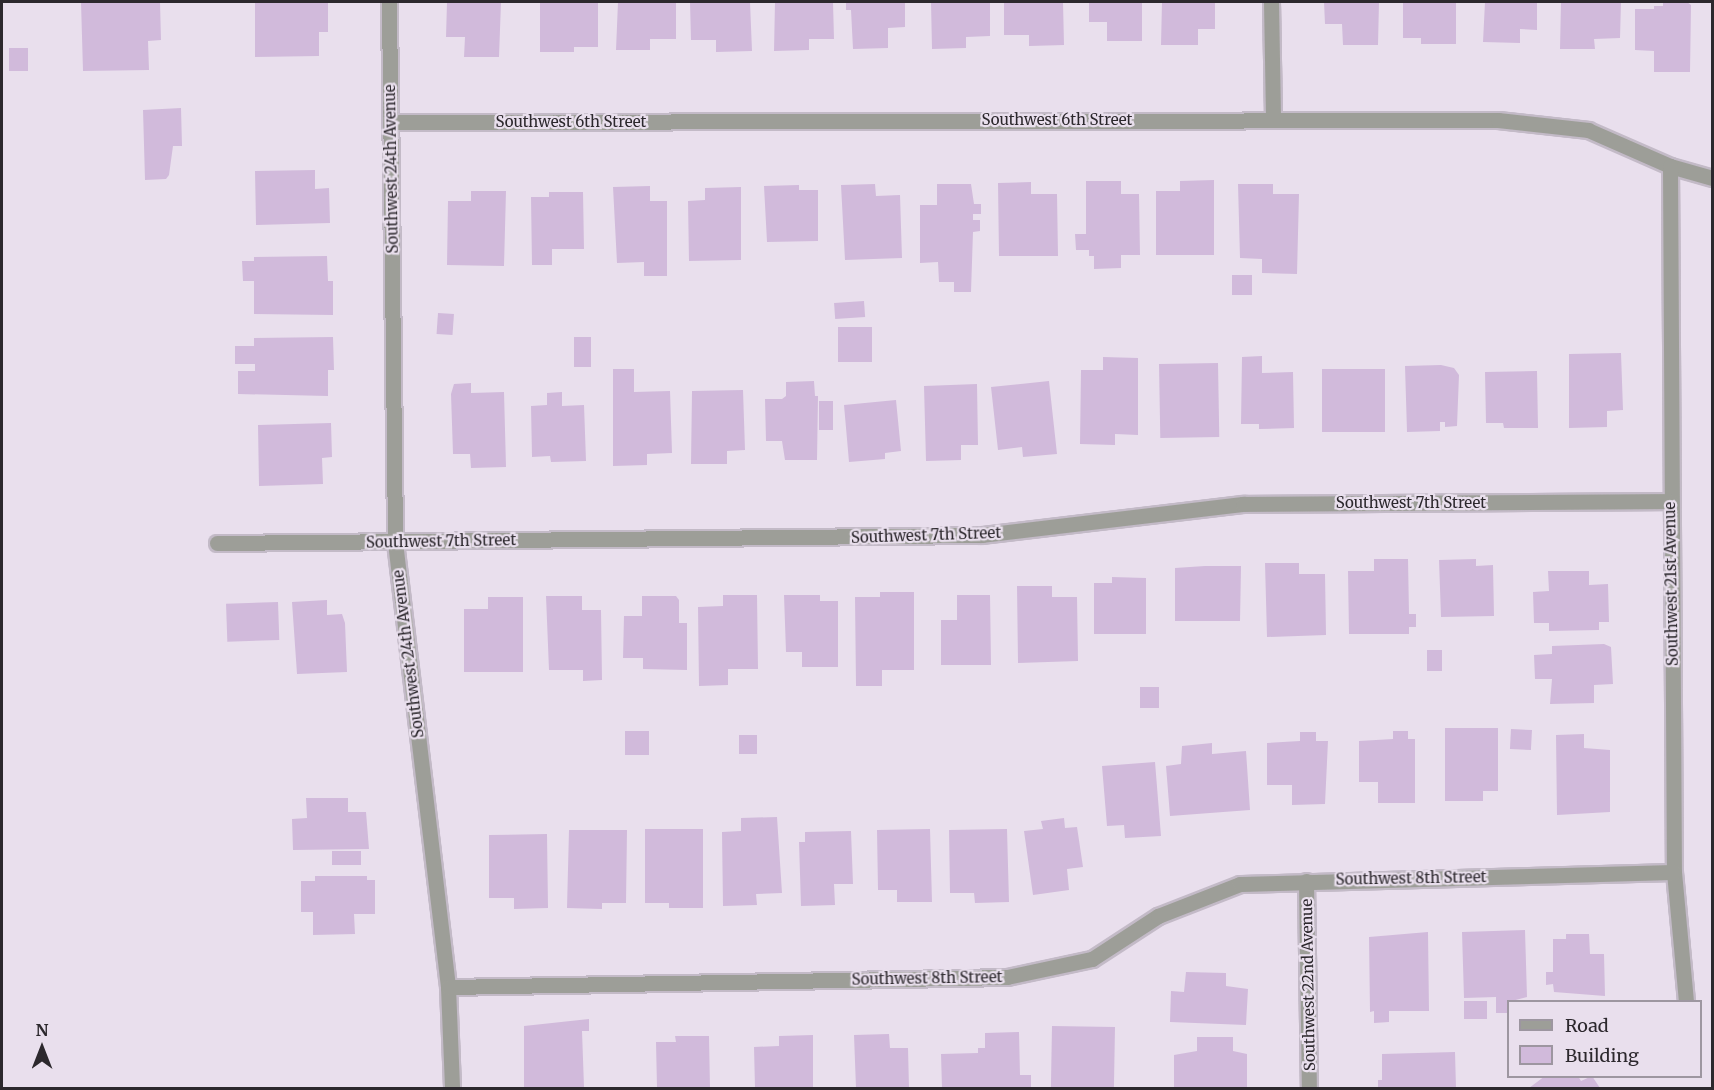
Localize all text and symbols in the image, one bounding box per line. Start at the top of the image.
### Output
street label: Southwest 24th Avenue [381,84,401,254]
street label: Southwest 6th Street [982,111,1132,129]
street label: Southwest 6th Street [496,113,646,131]
street label: Southwest 7th Street [1336,494,1486,512]
street label: Southwest 21st Avenue [1661,502,1681,666]
street label: Southwest 7th Street [851,523,1001,547]
street label: Southwest 7th Street [366,531,516,551]
street label: Southwest 24th Avenue [389,569,427,739]
street label: Southwest 8th Street [1335,868,1487,888]
street label: Southwest 22nd Avenue [1297,899,1319,1071]
street label: Southwest 8th Street [851,968,1003,988]
legend [1507,1000,1702,1078]
text: Road [1565,1014,1609,1037]
north arrow [12,1018,72,1078]
text: N [36,1020,48,1040]
text: Building [1565,1044,1639,1067]

